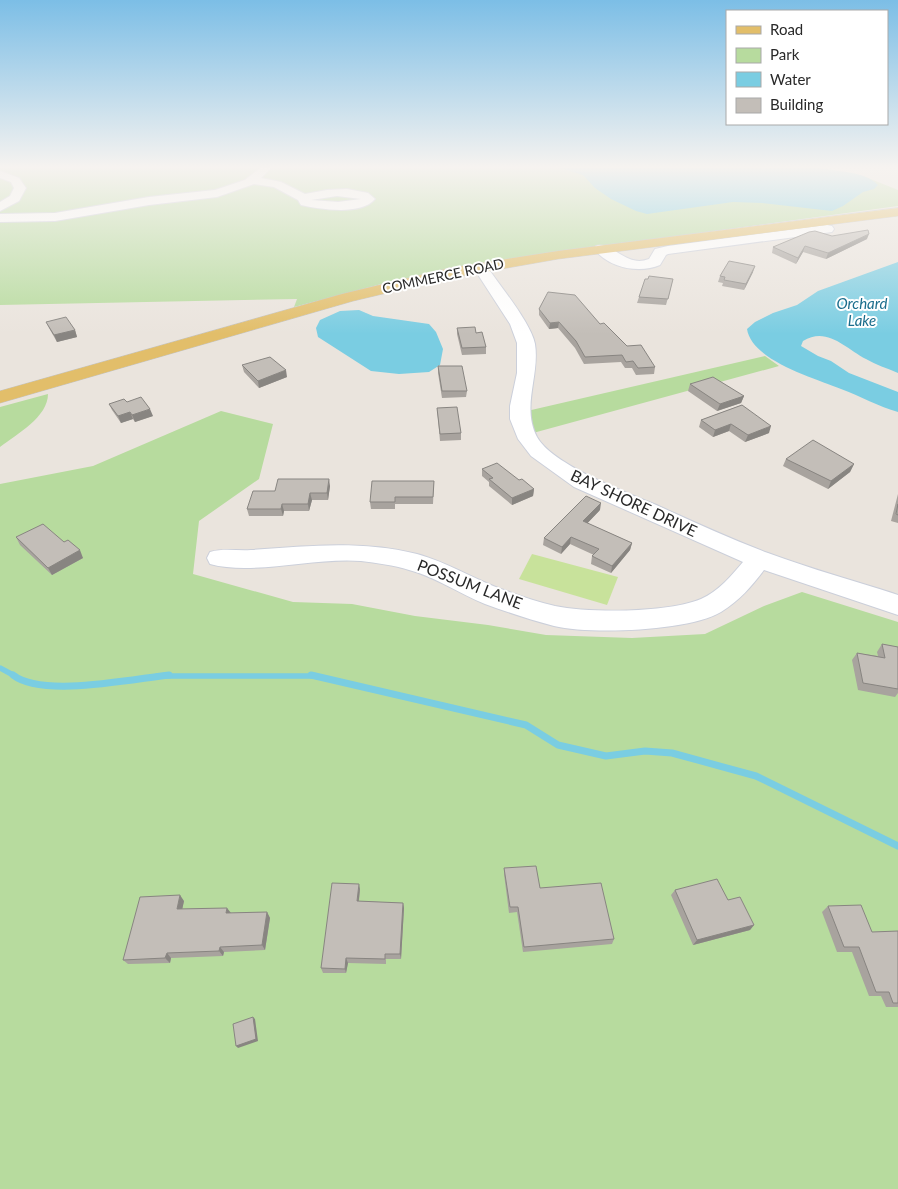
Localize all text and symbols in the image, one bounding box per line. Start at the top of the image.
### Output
legend [726,10,888,125]
text: Road [770,20,803,38]
text: Park [770,45,800,63]
text: Water [770,70,811,88]
text: Building [770,95,823,113]
street label: COMMERCE ROAD [381,254,505,297]
water label: Orchard Lake [836,294,888,329]
street label: BAY SHORE DRIVE [568,465,700,540]
street label: POSSUM LANE [415,555,525,612]

